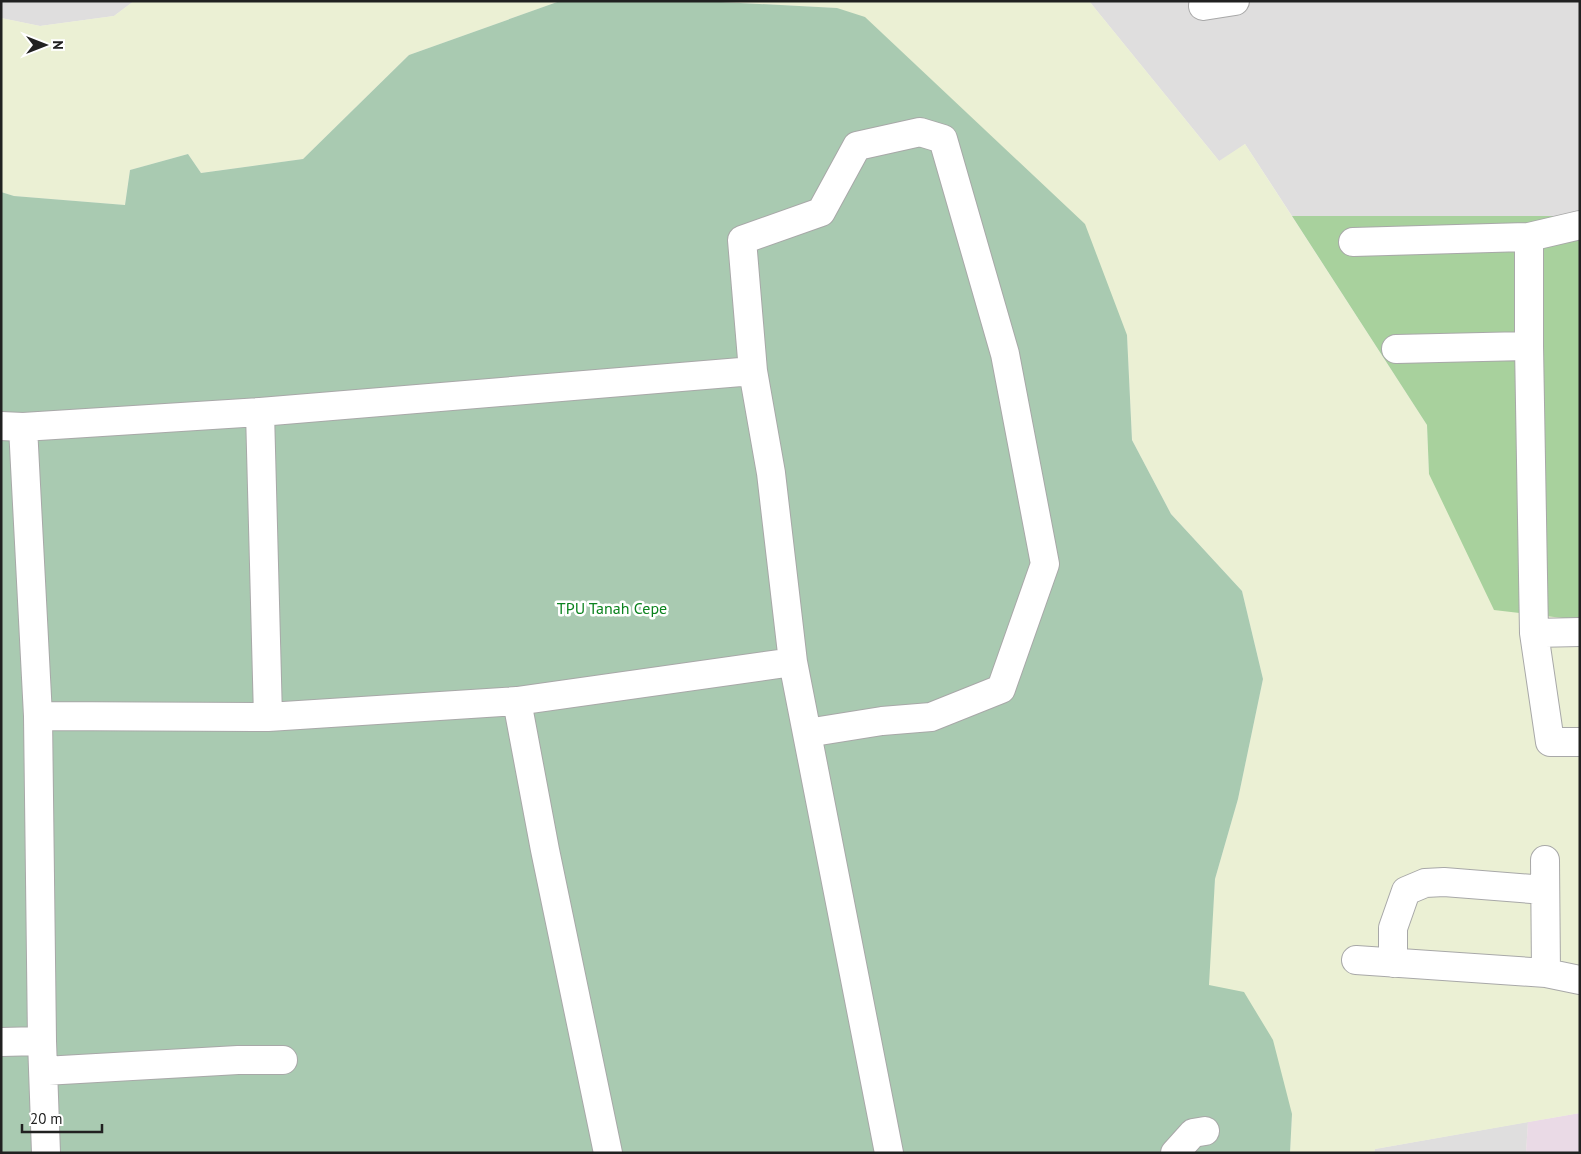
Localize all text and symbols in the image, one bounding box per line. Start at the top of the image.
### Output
north arrow [20,20,70,70]
text: N [49,40,67,50]
park label: TPU Tanah Cepe [557,598,667,618]
scale bar [22,1102,102,1134]
text: 20 m [30,1109,63,1128]

